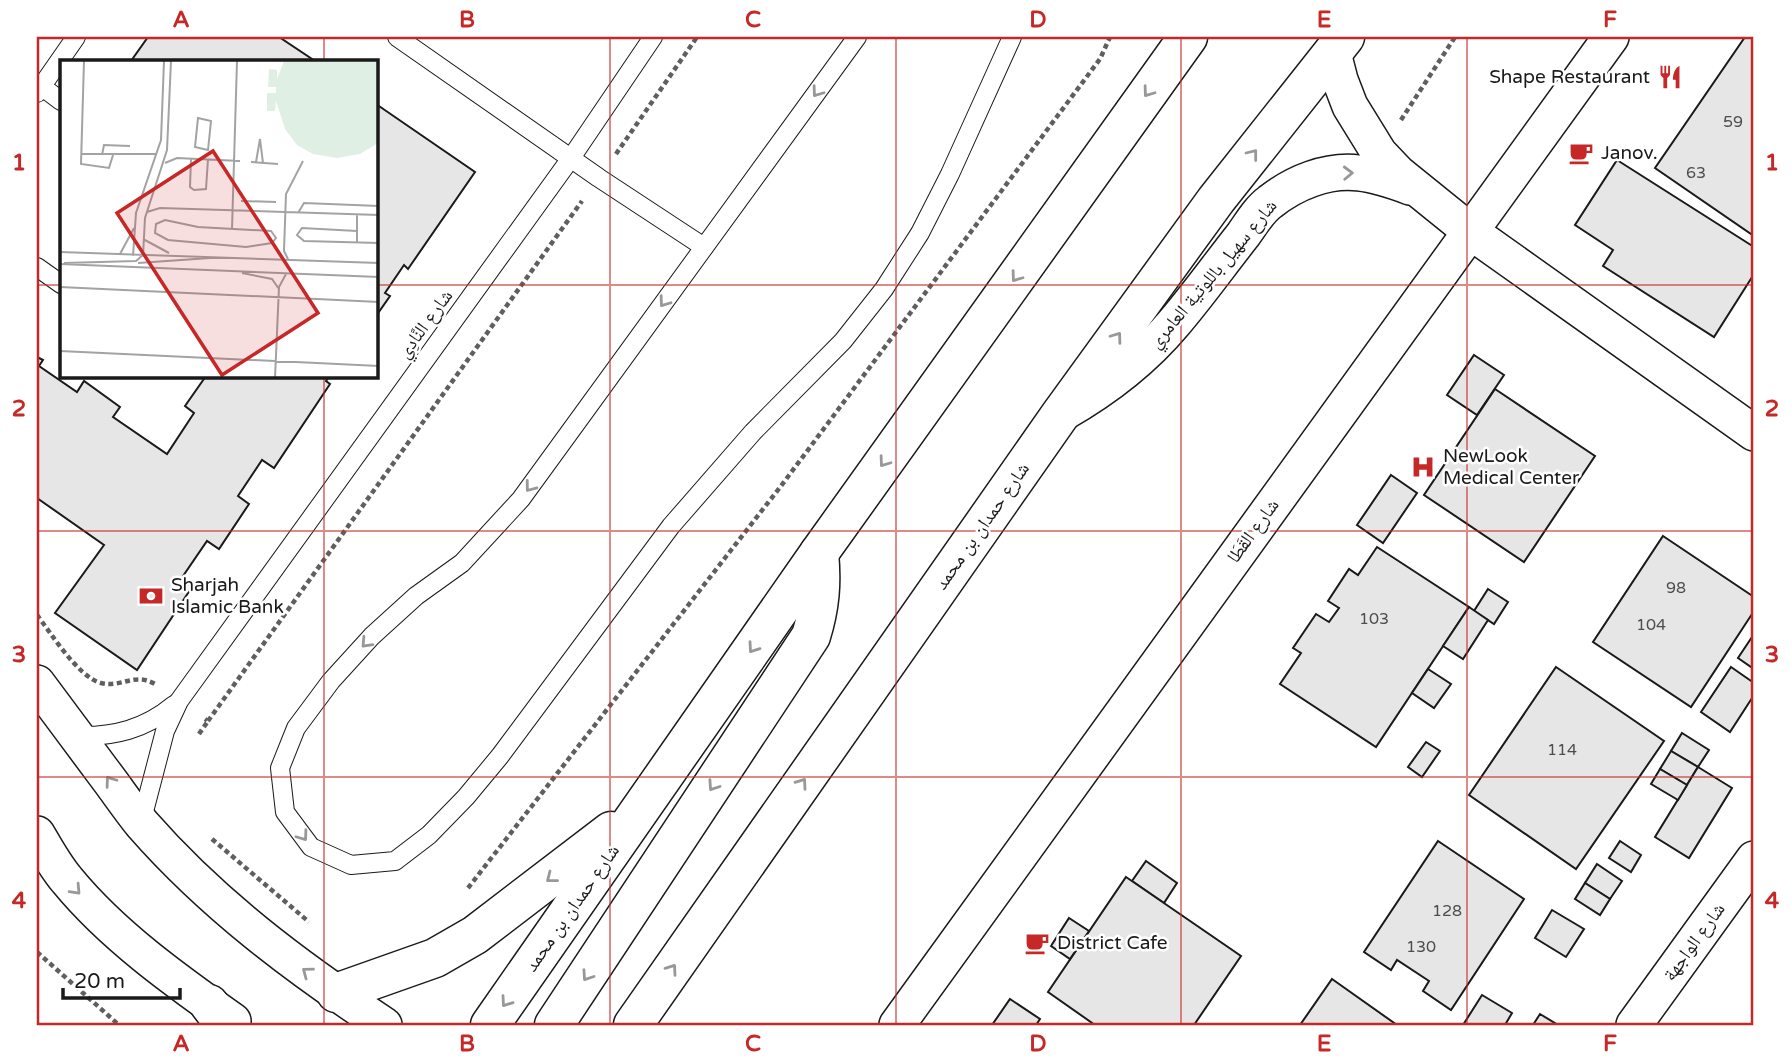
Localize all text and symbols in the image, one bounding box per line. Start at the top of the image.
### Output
text: A [172,6,190,34]
text: B [459,6,475,34]
text: C [745,6,761,34]
text: D [1029,6,1047,34]
text: E [1317,6,1331,34]
text: F [1603,6,1617,34]
inset map [60,60,378,378]
restaurant icon: Shape Restaurant [1656,63,1684,91]
place label: Shape Restaurant [1489,66,1650,88]
one-way arrow [812,84,825,97]
one-way arrow [1144,84,1156,97]
house number: 59 [1723,112,1743,132]
cafe icon: Janov. [1567,139,1595,167]
place label: Janov. [1601,142,1658,164]
text: 1 [12,149,26,177]
text: 1 [1765,149,1779,177]
one-way arrow [1245,150,1257,163]
house number: 63 [1686,163,1706,183]
one-way arrow [1342,166,1353,181]
street label: شارع سهيل باللوتية العامري [1144,195,1285,355]
one-way arrow [1012,269,1024,282]
street label: شارع النَّادِي [393,285,460,365]
one-way arrow [660,294,672,307]
one-way arrow [1109,332,1121,345]
text: 2 [12,395,26,423]
text: 2 [1765,395,1779,423]
place label: NewLook Medical Center [1443,445,1580,489]
hospital icon: NewLook Medical Center [1409,453,1437,481]
one-way arrow [880,455,892,467]
street label: شارع حمدان بن محمد [930,458,1034,594]
one-way arrow [526,479,539,491]
street label: شارع القَطَا [1222,495,1284,567]
place label: Sharjah Islamic Bank [171,574,284,618]
house number: 98 [1666,578,1686,598]
bank icon: Sharjah Islamic Bank [137,582,165,610]
house number: 103 [1359,609,1389,629]
house number: 104 [1636,615,1666,635]
one-way arrow [362,635,375,648]
text: 3 [12,641,26,669]
one-way arrow [748,641,761,654]
text: 3 [1765,641,1779,669]
house number: 114 [1547,740,1577,760]
one-way arrow [106,776,118,789]
one-way arrow [794,778,807,791]
one-way arrow [708,779,721,792]
one-way arrow [294,828,307,841]
street label: شارع حمدان بن محمد [520,840,624,976]
one-way arrow [546,870,559,882]
one-way arrow [68,882,80,895]
text: 4 [12,887,27,915]
text: 4 [1765,887,1780,915]
street label: شارع الواجهة [1658,899,1730,985]
house number: 128 [1432,901,1462,921]
cafe icon: District Cafe [1023,929,1051,957]
place label: District Cafe [1057,932,1168,954]
house number: 130 [1406,937,1436,957]
scale bar [63,957,180,1001]
one-way arrow [664,964,676,977]
one-way arrow [303,968,315,981]
one-way arrow [583,968,595,981]
text: 20 m [74,969,125,994]
one-way arrow [502,994,514,1007]
text: A [172,1030,190,1058]
text: B [459,1030,475,1058]
text: C [745,1030,761,1058]
text: D [1029,1030,1047,1058]
text: E [1317,1030,1331,1058]
text: F [1603,1030,1617,1058]

